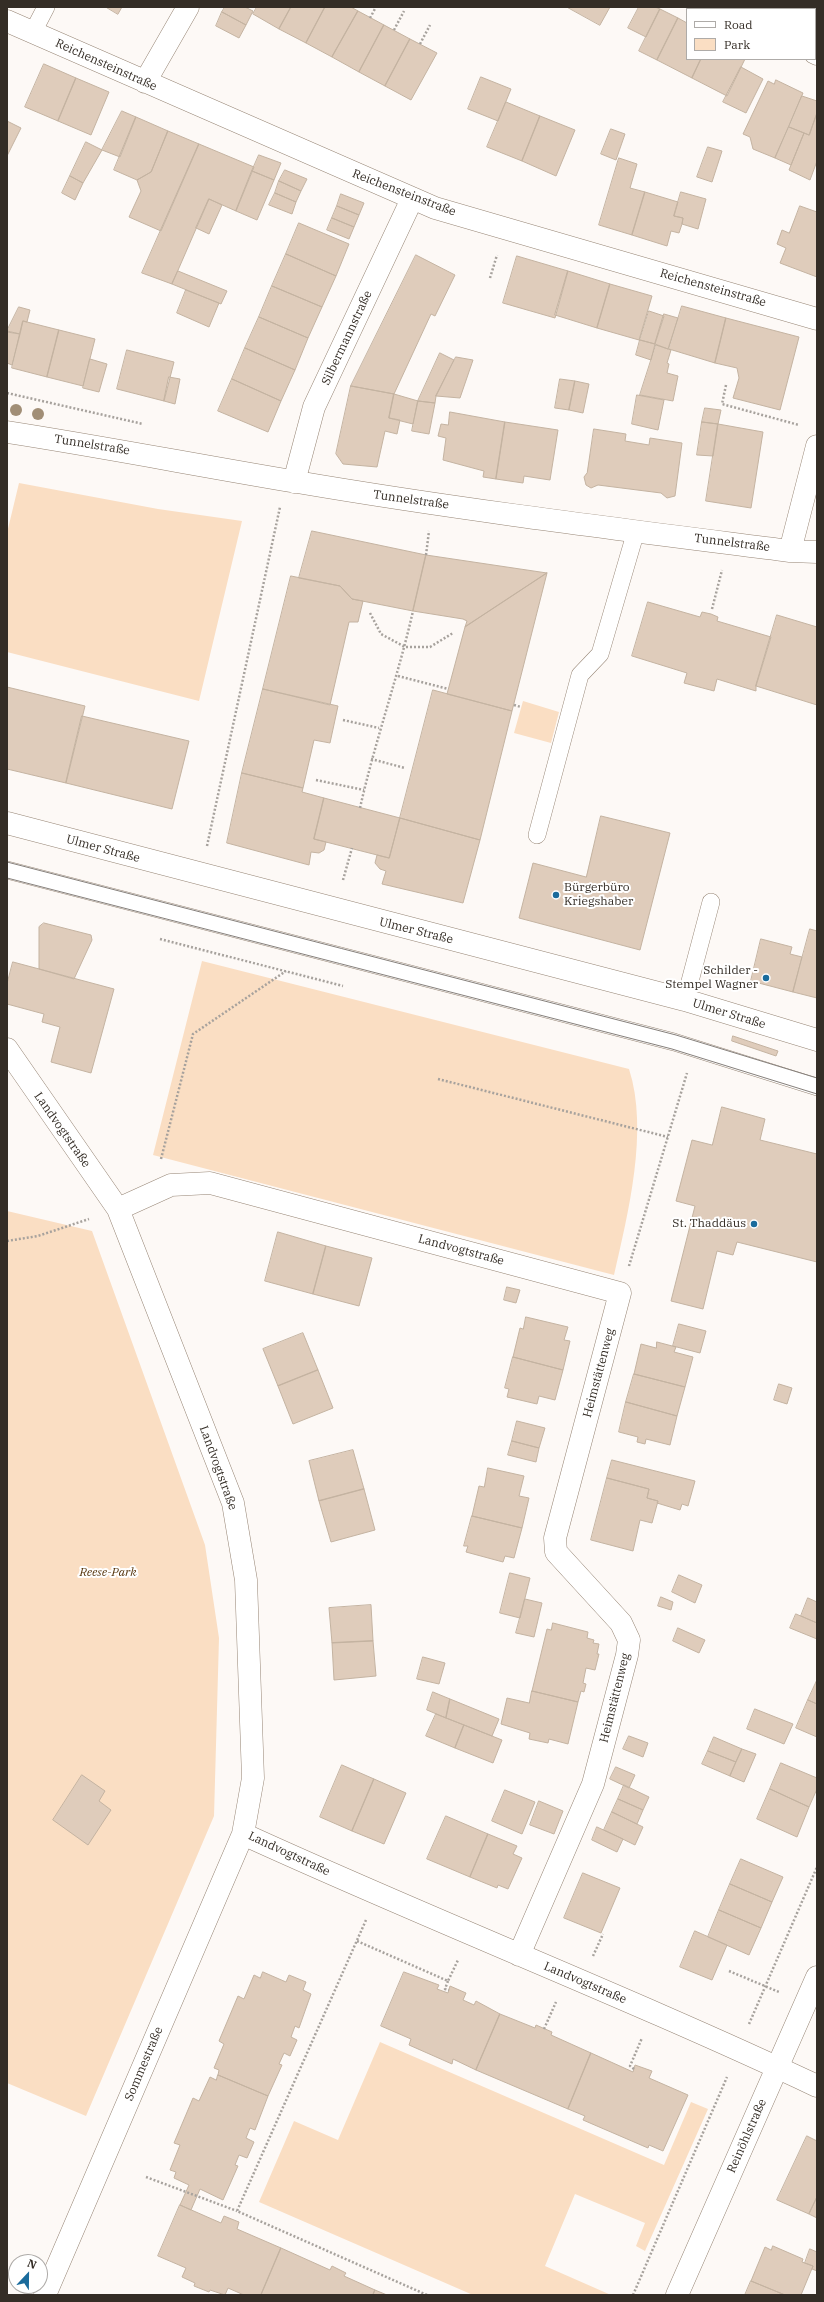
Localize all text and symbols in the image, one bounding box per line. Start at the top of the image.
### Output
legend [686,8,816,60]
text: Road [724,17,753,32]
street label: Reichensteinstraße [53,36,159,94]
text: Park [724,37,750,52]
street label: Reichensteinstraße [350,167,458,219]
street label: Reichensteinstraße [658,266,768,310]
street label: Silbermannstraße [319,288,375,388]
street label: Tunnelstraße [53,432,131,458]
street label: Tunnelstraße [372,488,450,512]
street label: Tunnelstraße [693,531,771,555]
street label: Ulmer Straße [65,832,141,866]
place label: Bürgerbüro Kriegshaber [564,881,633,909]
marker: Bürgerbüro Kriegshaber [551,890,561,900]
street label: Ulmer Straße [378,915,454,947]
place label: Schilder - Stempel Wagner [665,964,758,992]
marker: Schilder - Stempel Wagner [761,973,771,983]
street label: Ulmer Straße [691,996,767,1032]
street label: Landvogtstraße [31,1090,93,1170]
place label: St. Thaddäus [672,1217,746,1231]
marker: St. Thaddäus [749,1219,759,1229]
street label: Landvogtstraße [416,1232,506,1268]
street label: Heimstättenweg [580,1327,618,1419]
street label: Landvogtstraße [196,1424,240,1512]
park label: Reese-Park [79,1566,137,1580]
street label: Heimstättenweg [597,1652,633,1744]
street label: Landvogtstraße [246,1829,332,1879]
street label: Landvogtstraße [541,1959,629,2007]
street label: Sommestraße [122,2025,166,2103]
street label: Reinöhlstraße [724,2097,770,2175]
north arrow [8,2254,48,2294]
text: N [25,2256,39,2272]

